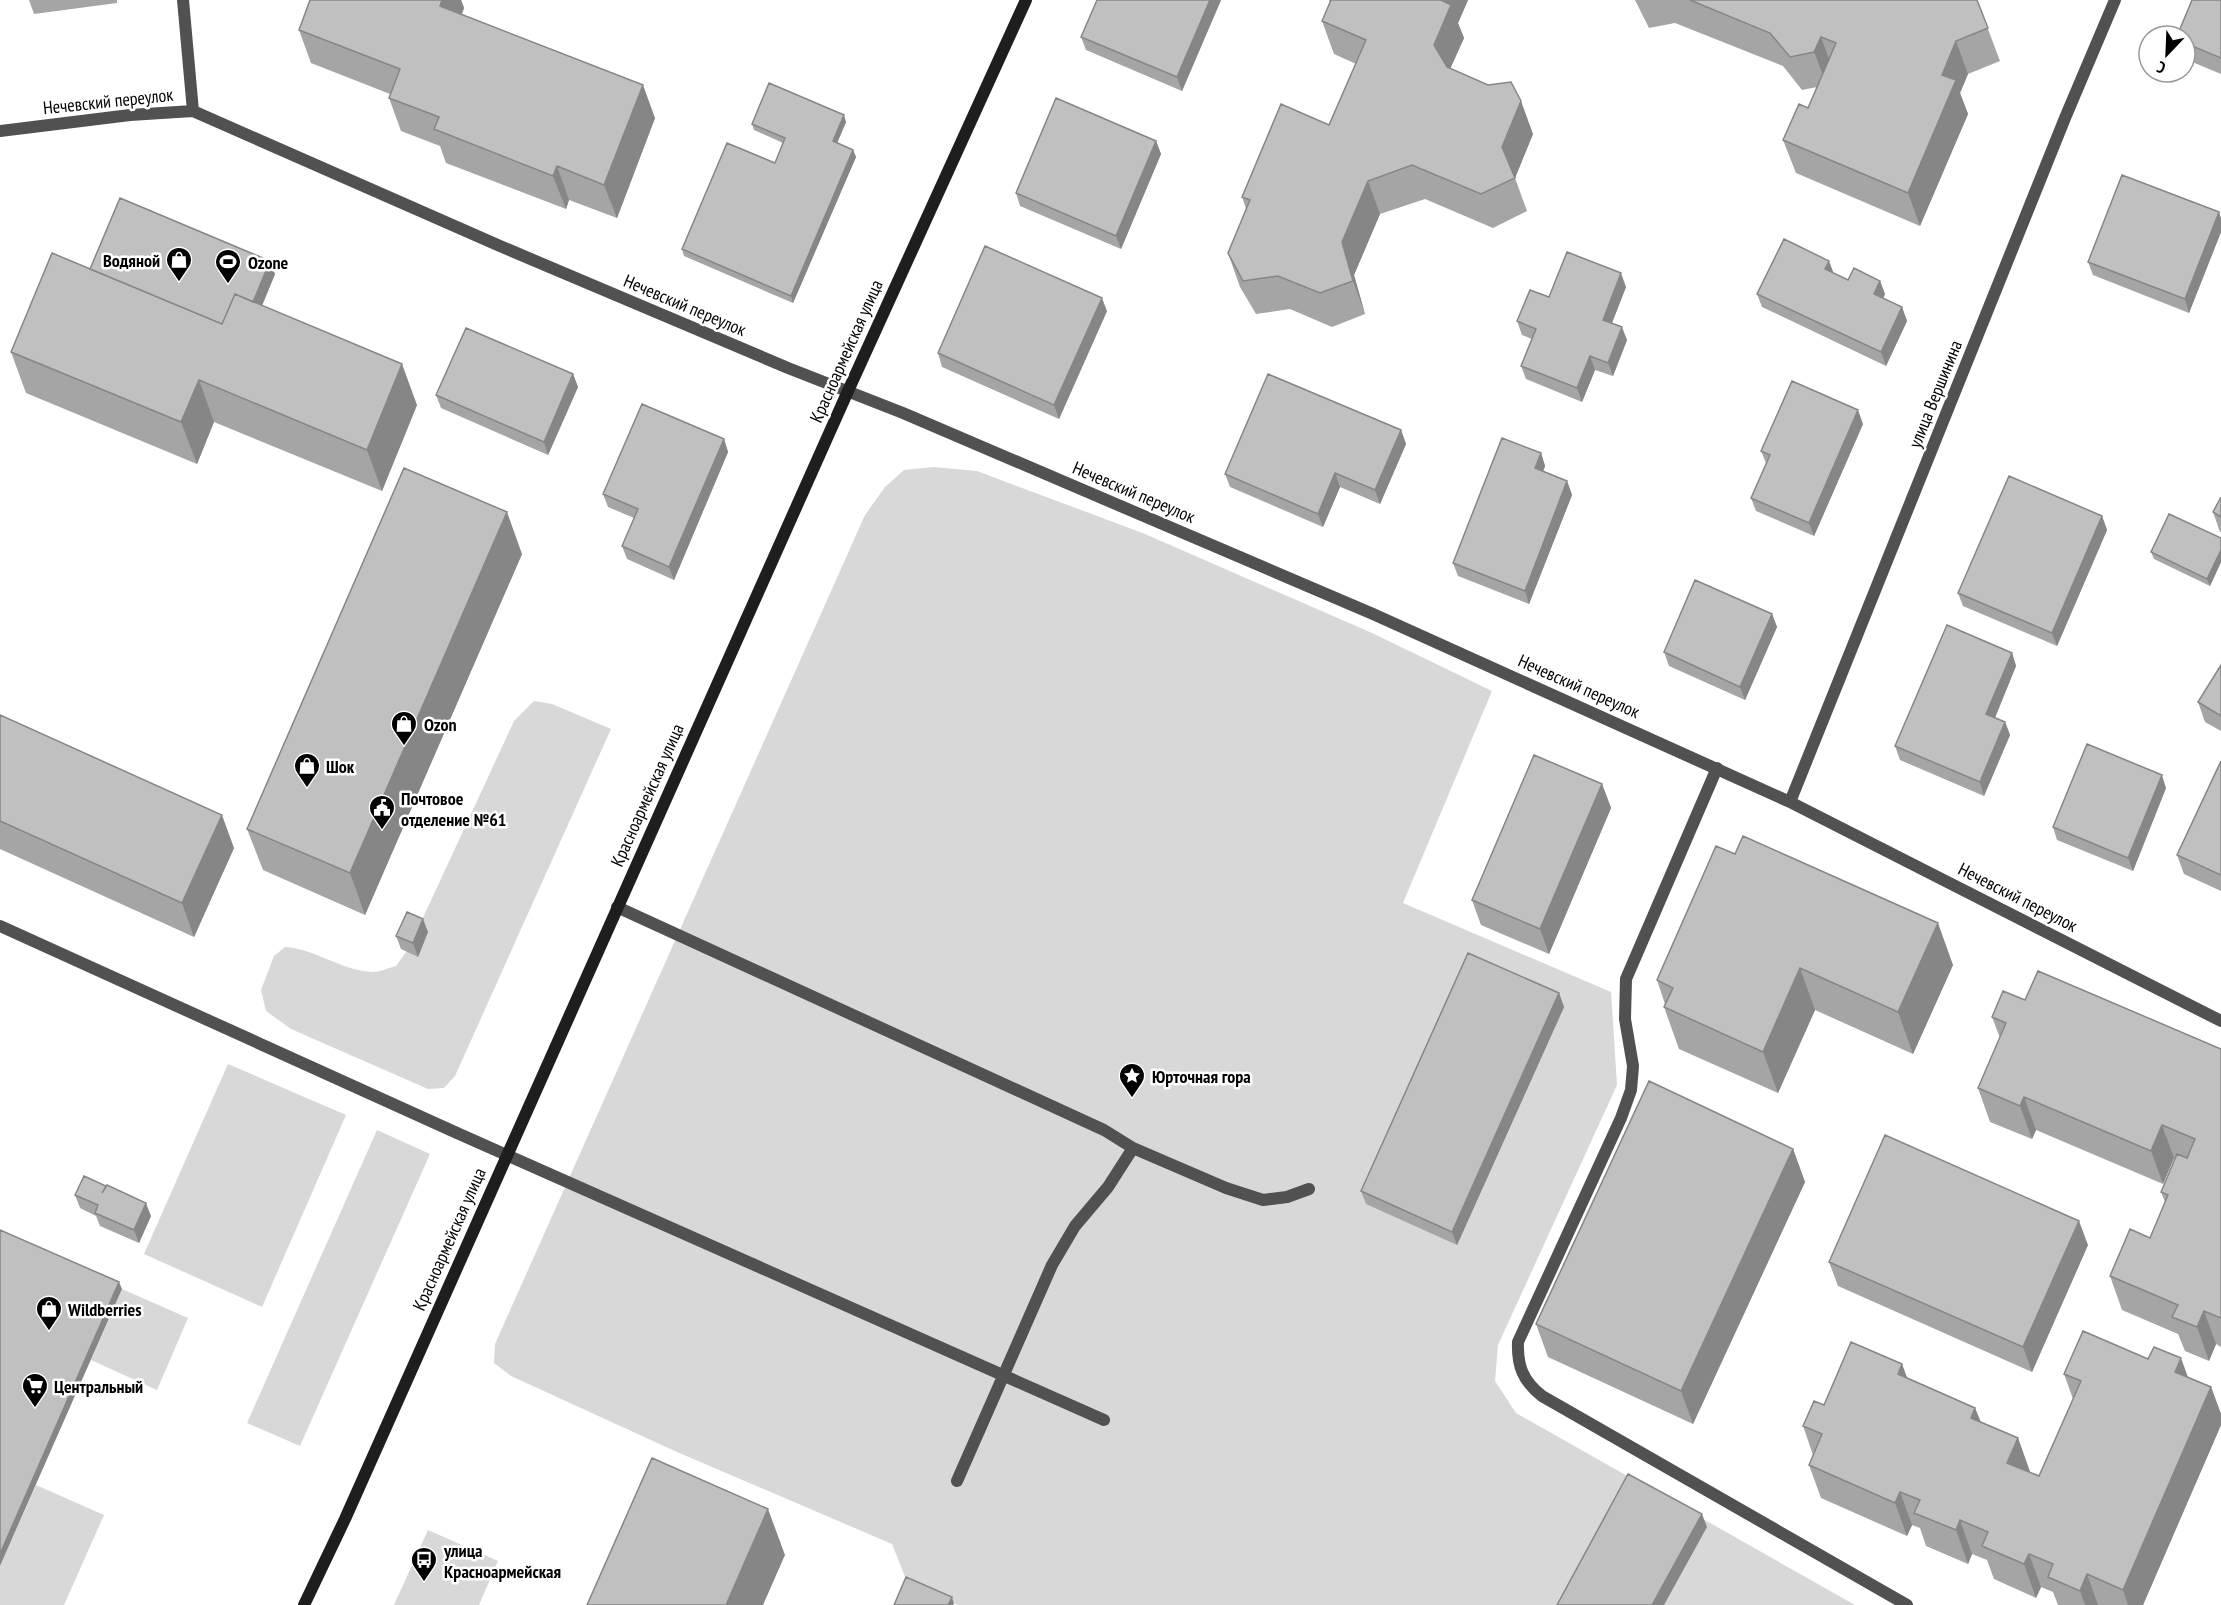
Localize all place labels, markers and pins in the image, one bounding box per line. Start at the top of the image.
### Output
shop icon: Водяной [164,245,194,283]
sports icon: Ozone [213,247,243,285]
place label: Водяной [103,249,160,272]
place label: Ozone [248,251,289,274]
shop icon: Ozon [389,709,419,747]
place label: Ozon [424,713,457,736]
shop icon: Шок [292,751,322,789]
place label: Шок [326,755,355,778]
place label: Почтовое отделение №61 [401,787,506,831]
public building icon: Почтовое отделение №61 [367,793,397,831]
place icon: Юрточная гора [1117,1061,1147,1099]
place label: Юрточная гора [1152,1065,1251,1088]
shop icon: Wildberries [34,1294,64,1332]
place label: Wildberries [67,1298,142,1321]
supermarket icon: Центральный [20,1371,50,1409]
place label: Центральный [54,1375,143,1398]
place label: улица Красноармейская [443,1539,561,1583]
bus stop icon: улица Красноармейская [409,1545,439,1583]

